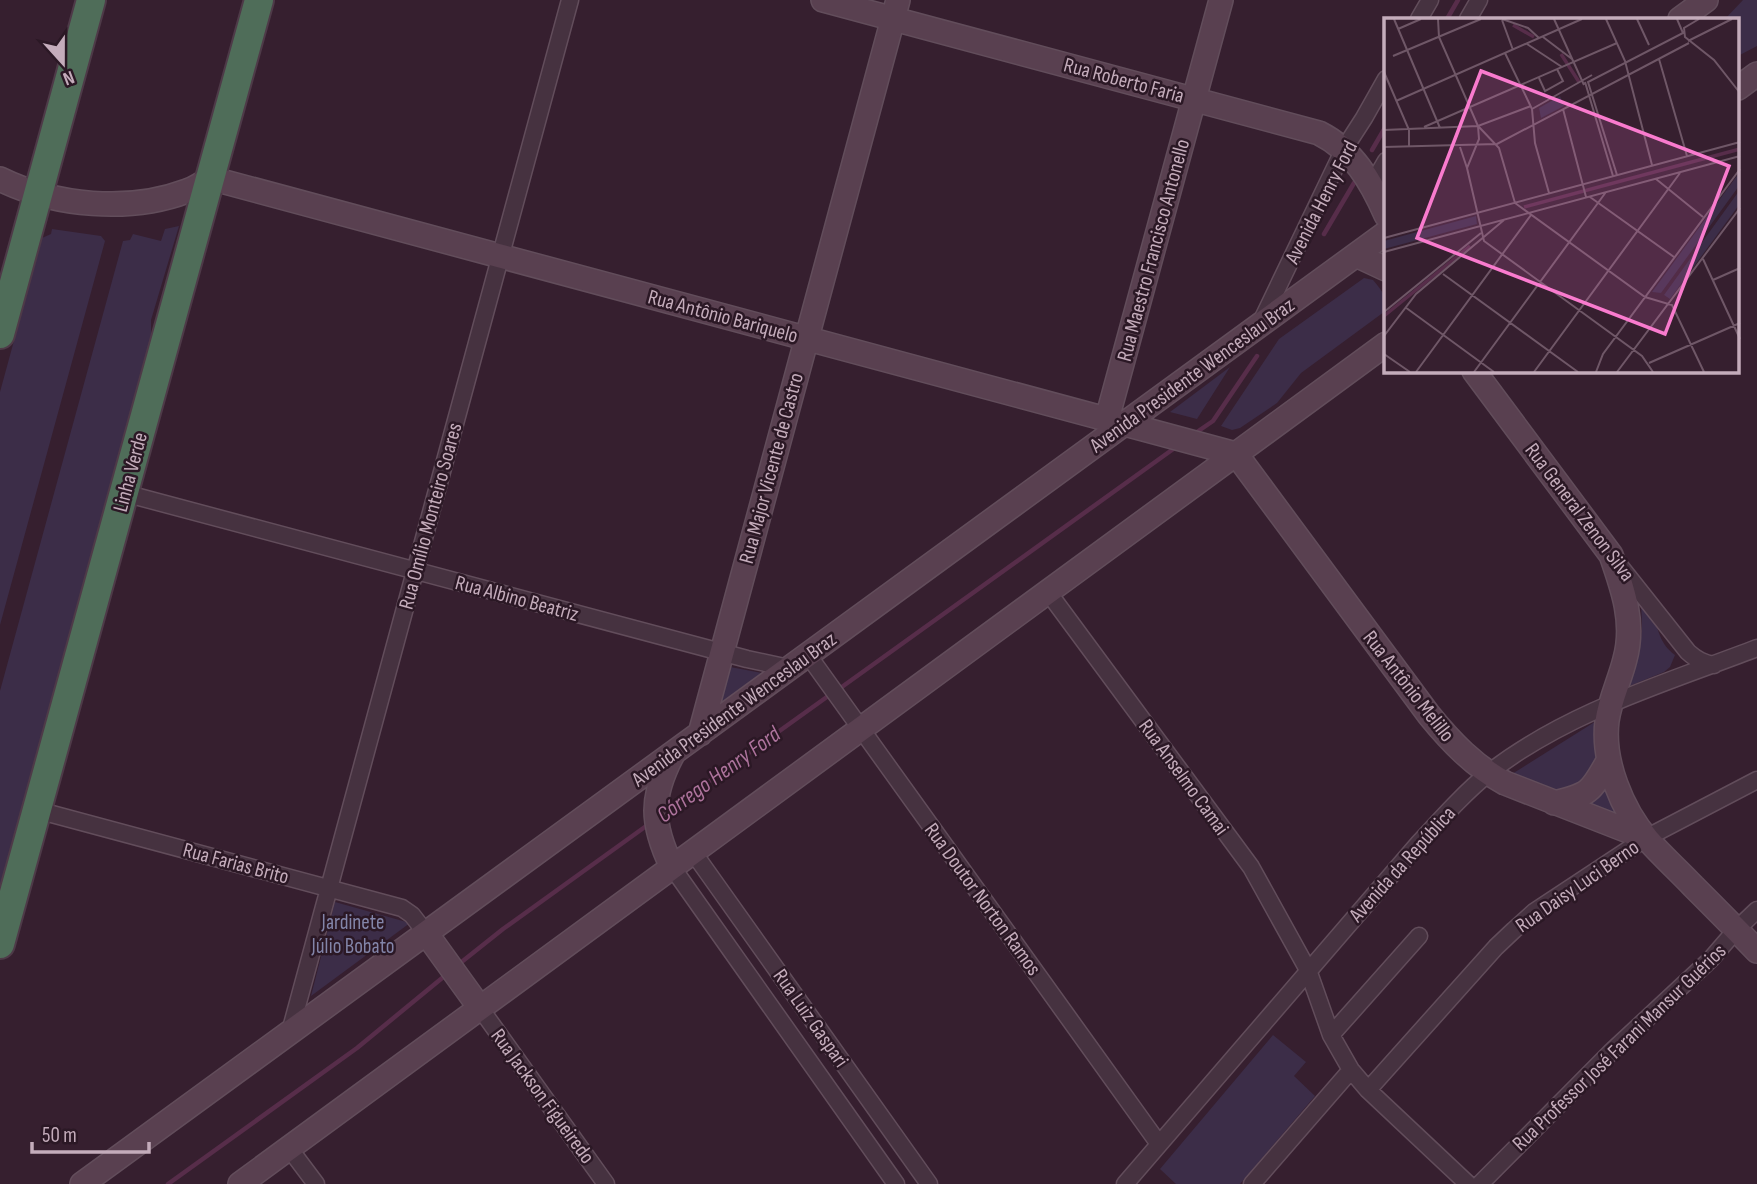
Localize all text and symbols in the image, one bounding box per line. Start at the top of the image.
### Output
inset map [1384,18,1740,373]
north arrow [28,28,98,98]
street label: Rua Roberto Faria [1061,52,1187,109]
text: N [60,65,77,90]
street label: Rua Maestro Francisco Antonello [1112,136,1195,364]
street label: Avenida Henry Ford [1279,137,1363,269]
street label: Rua Antônio Bariquelo [645,284,801,349]
street label: Avenida Presidente Wenceslau Braz [1084,292,1300,459]
street label: Rua Major Vicente de Castro [734,370,809,566]
street label: Rua Omílio Monteiro Soares [394,420,467,612]
street label: Linha Verde [108,430,153,515]
street label: Rua General Zenon Silva [1519,438,1640,586]
street label: Rua Albino Beatriz [453,570,582,627]
street label: Avenida Presidente Wenceslau Braz [626,626,842,793]
street label: Rua Antônio Melillo [1357,626,1460,747]
street label: Rua Anselmo Camai [1133,714,1234,840]
water label: Córrego Henry Ford [651,720,786,829]
street label: Avenida da República [1343,801,1461,928]
street label: Rua Doutor Norton Ramos [919,818,1046,980]
street label: Rua Daisy Luci Berno [1511,835,1644,938]
street label: Rua Farias Brito [180,837,292,890]
park label: Jardinete Júlio Bobato [310,910,395,959]
street label: Rua Professor José Farani Mansur Guérios [1507,939,1731,1156]
street label: Rua Luiz Gaspari [768,964,854,1072]
street label: Rua Jackson Figueiredo [485,1024,600,1168]
scale bar [32,1110,149,1154]
text: 50 m [42,1123,77,1148]

